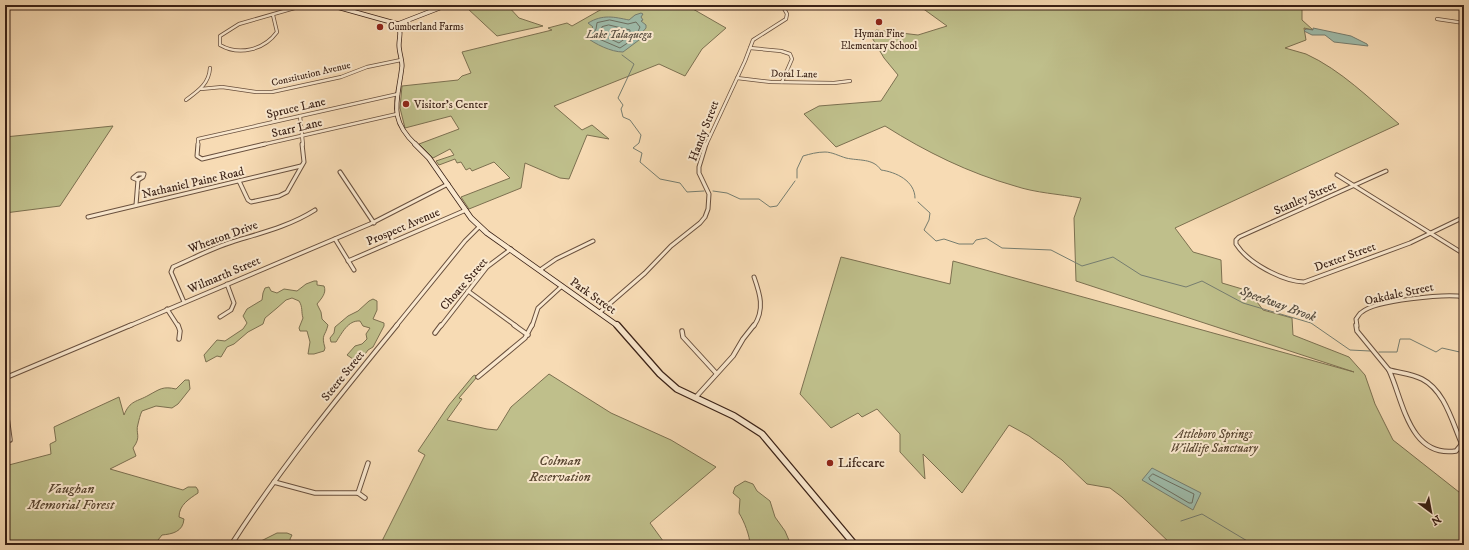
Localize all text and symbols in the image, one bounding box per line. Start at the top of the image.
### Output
marker: Hyman Fine Elementary School [874,17,884,27]
place label: Cumberland Farms [388,21,464,33]
marker: Cumberland Farms [375,22,385,32]
water label: Lake Talaquega [585,28,652,42]
place label: Hyman Fine Elementary School [841,28,917,52]
street label: Constitution Avenue [270,59,352,89]
street label: Doral Lane [771,68,817,80]
street label: Spruce Lane [265,94,327,122]
place label: Visitor's Center [413,97,488,112]
street label: Handy Street [686,98,723,164]
marker: Visitor's Center [401,99,411,109]
street label: Starr Lane [270,115,324,141]
street label: Nathaniel Paine Road [141,164,245,202]
street label: Stanley Street [1271,178,1339,218]
street label: Prospect Avenue [364,205,442,249]
street label: Wheaton Drive [185,217,260,257]
street label: Dexter Street [1312,239,1378,275]
street label: Wilmarth Street [185,253,263,297]
street label: Choate Street [437,254,491,313]
street label: Park Street [567,275,619,318]
street label: Oakdale Street [1363,279,1435,309]
water label: Speedway Brook [1237,282,1319,325]
street label: Steere Street [318,348,368,404]
park label: Attleboro Springs Wildlife Sanctuary [1170,427,1259,456]
park label: Colman Reservation [528,452,591,486]
place label: Lifecare [838,454,885,472]
marker: Lifecare [825,458,835,468]
park label: Vaughan Memorial Forest [27,480,116,514]
north arrow [1411,492,1451,532]
text: N [1428,511,1443,528]

